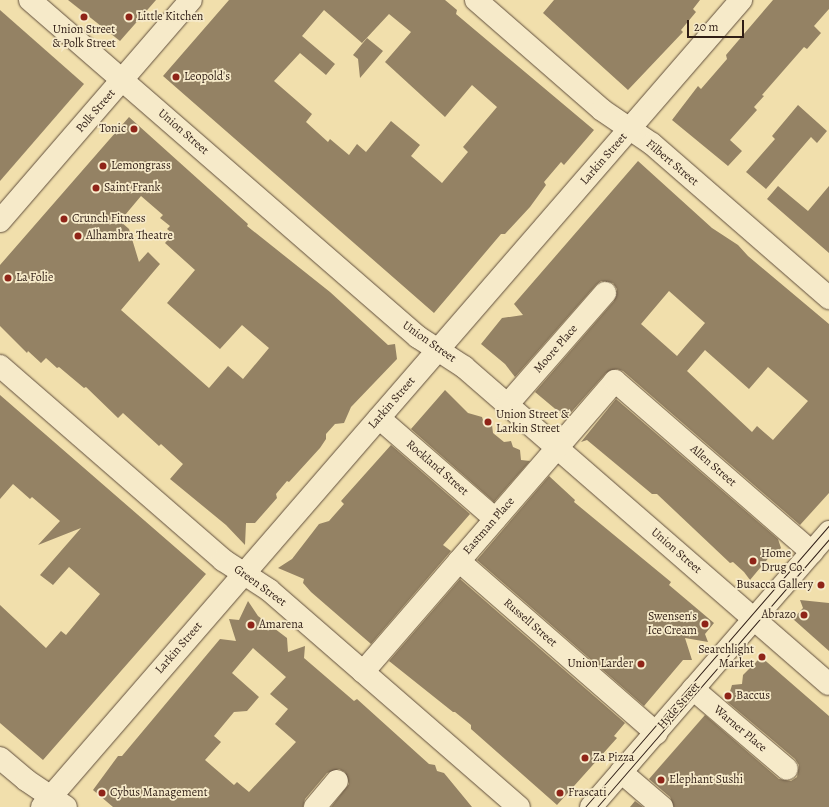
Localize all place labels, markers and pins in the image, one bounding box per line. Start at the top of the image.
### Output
place label: Little Kitchen [137,10,203,24]
marker: Union Street & Polk Street [79,12,89,22]
marker: Little Kitchen [124,12,134,22]
place label: Union Street & Polk Street [52,23,116,51]
place label: Leopold's [184,70,230,84]
marker: Leopold's [171,72,181,82]
place label: Tonic [99,122,126,136]
marker: Tonic [129,124,139,134]
place label: Lemongrass [111,159,171,173]
marker: Lemongrass [98,161,108,171]
place label: Saint Frank [104,181,161,195]
marker: Saint Frank [91,183,101,193]
place label: Crunch Fitness [72,212,146,226]
marker: Crunch Fitness [59,214,69,224]
place label: Alhambra Theatre [86,229,173,243]
marker: Alhambra Theatre [73,231,83,241]
place label: La Folie [16,271,53,285]
marker: La Folie [3,273,13,283]
place label: Union Street & Larkin Street [496,408,569,436]
marker: Union Street & Larkin Street [483,417,493,427]
place label: Home Drug Co. [761,547,805,575]
marker: Home Drug Co. [748,556,758,566]
place label: Busacca Gallery [736,578,813,592]
marker: Busacca Gallery [816,580,826,590]
place label: Abrazo [762,608,796,622]
place label: Swensen's Ice Cream [648,610,697,638]
marker: Abrazo [799,610,809,620]
place label: Amarena [259,618,303,632]
marker: Swensen's Ice Cream [700,619,710,629]
marker: Amarena [246,620,256,630]
place label: Searchlight Market [698,643,754,671]
marker: Searchlight Market [757,652,767,662]
place label: Union Larder [568,657,633,671]
marker: Union Larder [636,659,646,669]
place label: Baccus [736,689,770,703]
marker: Baccus [723,691,733,701]
place label: Za Pizza [593,751,634,765]
marker: Za Pizza [580,753,590,763]
place label: Elephant Sushi [669,773,743,787]
marker: Elephant Sushi [656,775,666,785]
place label: Cybus Management [110,786,208,800]
place label: Frascati [568,786,607,800]
marker: Cybus Management [97,788,107,798]
marker: Frascati [555,788,565,798]

